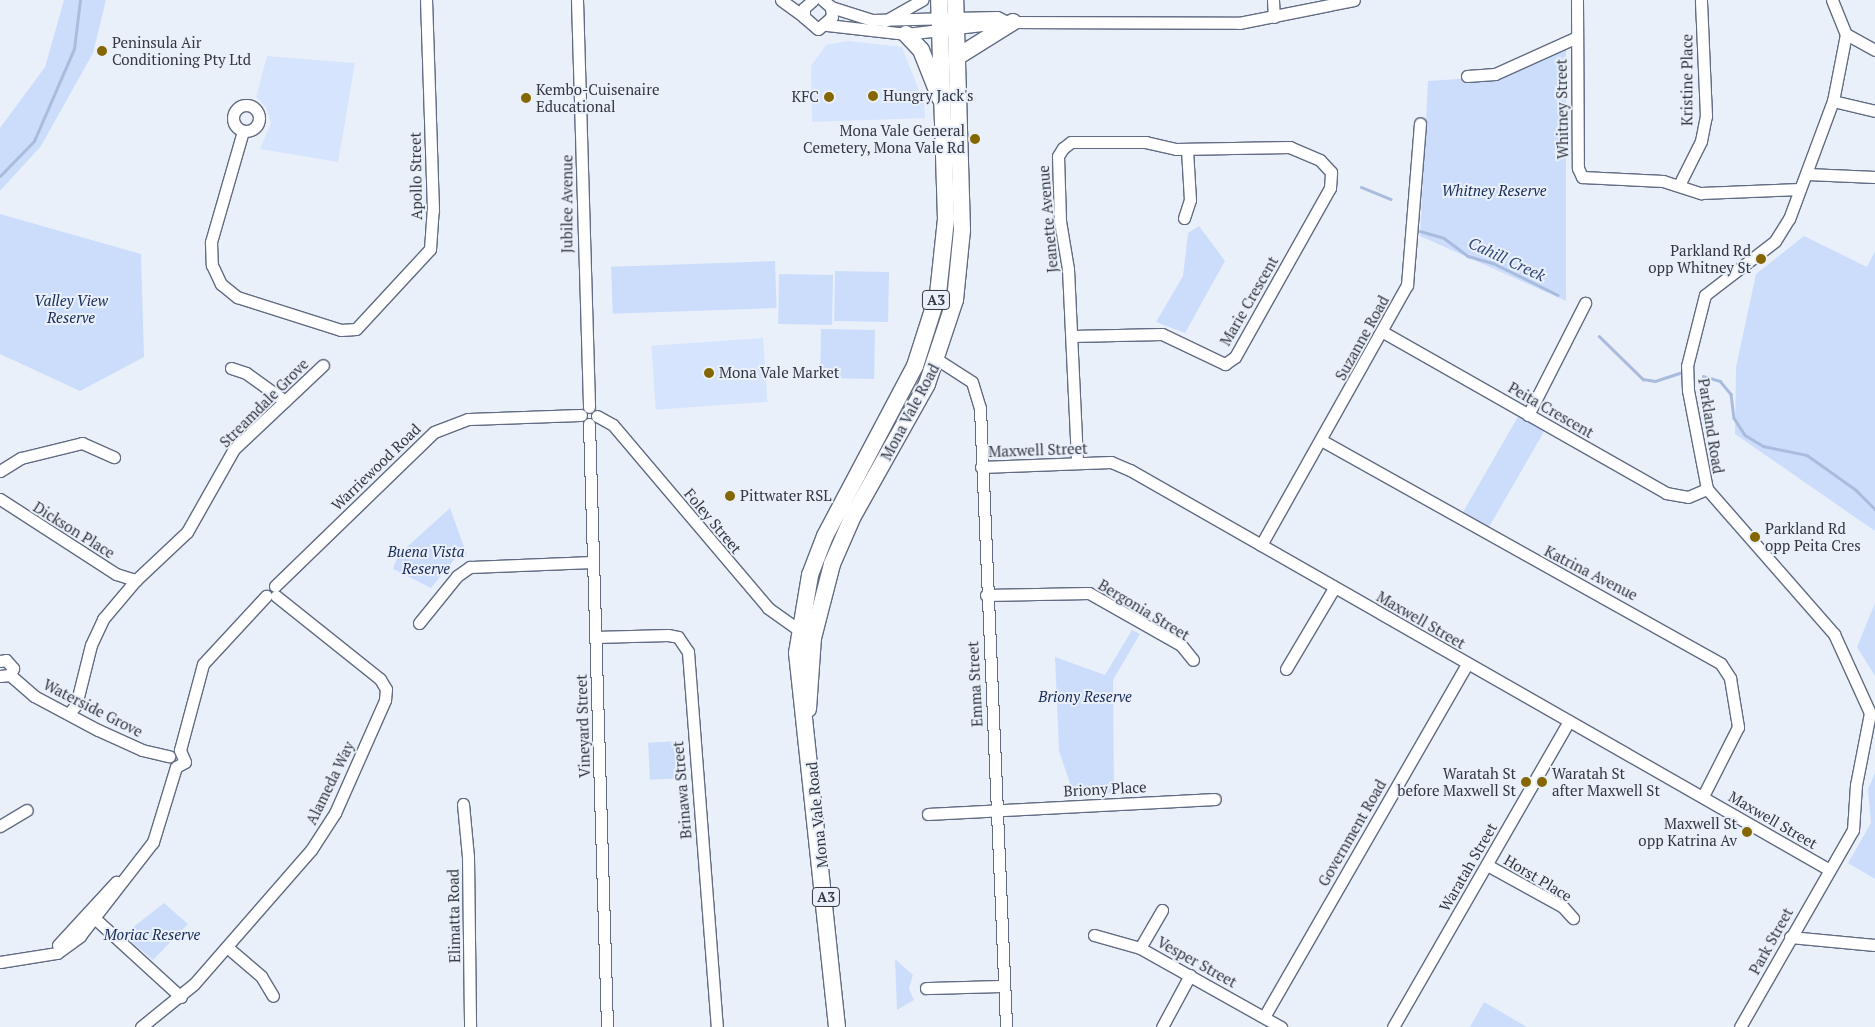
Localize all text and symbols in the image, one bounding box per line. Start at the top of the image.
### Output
place label: Peninsula Air Conditioning Pty Ltd [112,33,251,68]
street label: Kristine Place [1678,34,1696,126]
marker: Peninsula Air Conditioning Pty Ltd [96,45,108,57]
street label: Whitney Street [1552,59,1572,159]
place label: Kembo-Cuisenaire Educational [536,80,659,115]
place label: Hungry Jack's [883,87,973,105]
place label: KFC [791,88,819,106]
marker: Hungry Jack's [867,90,879,102]
marker: KFC [823,91,835,103]
marker: Kembo-Cuisenaire Educational [520,92,532,104]
place label: Mona Vale General Cemetery, Mona Vale Rd [802,121,965,156]
street label: Apollo Street [406,132,426,220]
marker: Mona Vale General Cemetery, Mona Vale Rd [969,133,981,145]
street label: Jubilee Avenue [558,155,576,253]
street label: Jeanette Avenue [1034,164,1062,274]
park label: Whitney Reserve [1441,182,1547,200]
water label: Cahill Creek [1465,233,1549,285]
place label: Parkland Rd opp Whitney St [1648,241,1751,276]
street label: Marie Crescent [1216,253,1282,349]
marker: Parkland Rd opp Whitney St [1755,253,1767,265]
road number: A3 [921,288,951,312]
park label: Valley View Reserve [34,291,108,326]
street label: Suzanne Road [1331,293,1393,383]
street label: Streamdale Grove [216,355,312,451]
street label: Mona Vale Road [877,360,943,464]
place label: Mona Vale Market [719,364,840,382]
marker: Mona Vale Market [703,367,715,379]
street label: Parkland Road [1695,377,1727,475]
street label: Peita Crescent [1505,378,1597,442]
street label: Warriewood Road [328,420,424,514]
street label: Maxwell Street [988,439,1088,461]
street label: Foley Street [681,485,745,557]
place label: Pittwater RSL [740,487,831,505]
marker: Pittwater RSL [724,490,736,502]
street label: Dickson Place [30,498,118,562]
place label: Parkland Rd opp Peita Cres [1765,519,1861,554]
marker: Parkland Rd opp Peita Cres [1749,531,1761,543]
park label: Buena Vista Reserve [387,542,465,577]
street label: Katrina Avenue [1541,542,1641,604]
street label: Bergonia Street [1095,576,1193,644]
street label: Maxwell Street [1373,587,1469,653]
street label: Emma Street [964,641,986,727]
street label: Vineyard Street [572,674,594,778]
street label: Waterside Grove [40,675,146,741]
park label: Briony Reserve [1038,688,1132,706]
street label: Alameda Way [302,738,358,828]
street label: Brinawa Street [669,740,695,840]
street label: Mona Vale Road [802,761,832,869]
place label: Waratah St before Maxwell St [1397,764,1516,799]
place label: Waratah St after Maxwell St [1552,764,1660,799]
marker: Waratah St before Maxwell St [1520,776,1532,788]
marker: Waratah St after Maxwell St [1536,776,1548,788]
street label: Government Road [1314,777,1390,889]
street label: Briony Place [1063,778,1147,800]
street label: Maxwell Street [1725,787,1821,853]
place label: Maxwell St opp Katrina Av [1638,814,1737,849]
street label: Waratah Street [1435,819,1501,915]
marker: Maxwell St opp Katrina Av [1741,826,1753,838]
street label: Horst Place [1501,851,1575,905]
street label: Elimatta Road [444,869,464,963]
road number: A3 [811,886,841,909]
street label: Park Street [1745,904,1797,978]
park label: Moriac Reserve [104,926,200,944]
street label: Vesper Street [1154,933,1240,991]

